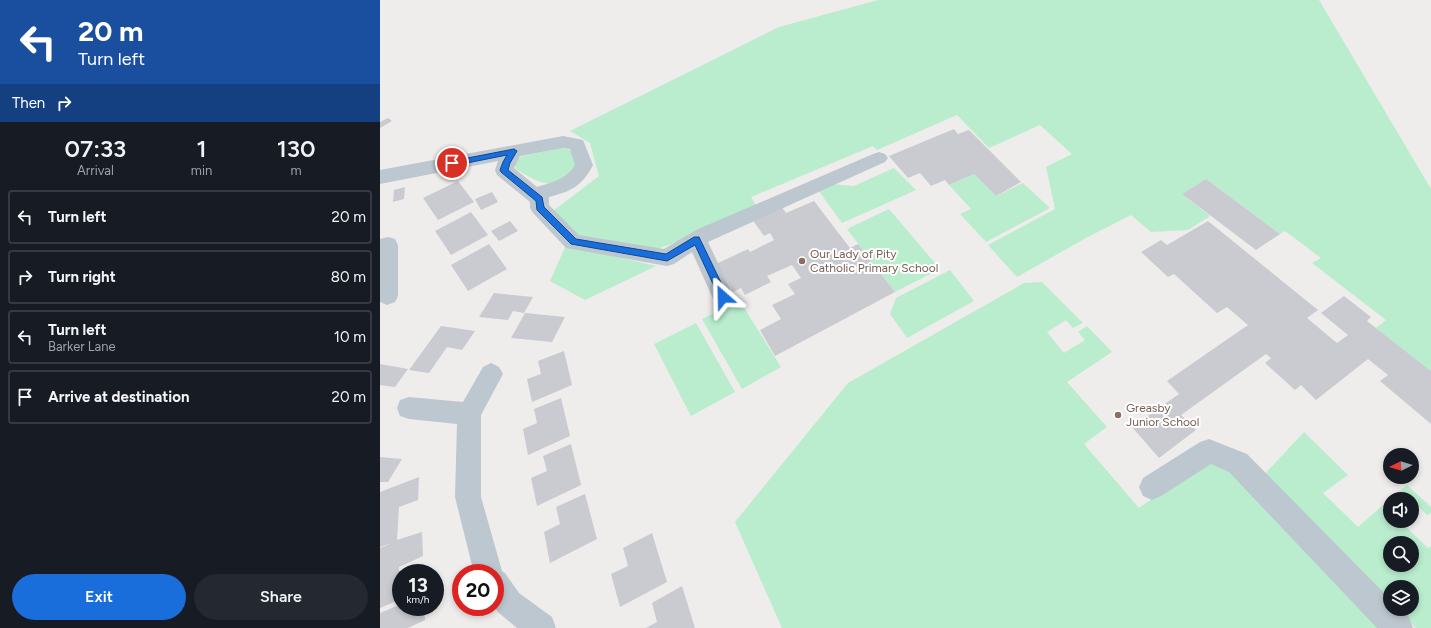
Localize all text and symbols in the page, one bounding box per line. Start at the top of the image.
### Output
text: 20 m [78,14,143,48]
icon: left [12,16,64,68]
text: Turn left [78,48,145,70]
icon: right [53,92,75,114]
text: Then [12,94,45,112]
text: 07:33 [65,134,126,163]
text: 1 [197,134,207,163]
text: 130 [277,134,315,163]
pin [435,146,469,180]
icon: arrive [441,152,463,174]
text: Arrival [77,163,114,178]
text: min [191,163,212,178]
text: m [291,163,302,178]
icon: left [14,206,36,228]
text: Turn left [48,208,106,226]
text: 20 m [332,208,366,226]
place label: Our Lady of Pity Catholic Primary School [810,247,938,275]
marker: Our Lady of Pity Catholic Primary School [797,256,807,266]
icon: right [14,266,36,288]
text: Turn right [48,268,116,286]
text: 80 m [331,268,366,286]
position arrow [702,276,744,318]
text: Turn left [48,321,106,339]
icon: left [14,326,36,348]
text: 10 m [334,328,366,346]
text: Barker Lane [48,339,116,354]
icon: arrive [14,386,36,408]
text: Arrive at destination [48,388,189,406]
text: 20 m [332,388,366,406]
place label: Greasby Junior School [1126,401,1199,429]
marker: Greasby Junior School [1113,410,1123,420]
north arrow [1383,448,1419,484]
map controls [1383,448,1419,616]
button: sound [1383,492,1419,528]
button: search [1383,536,1419,572]
speed limit sign: 20 [452,564,504,616]
text: 13 [408,573,428,597]
button: Exit [12,574,186,620]
button: Share [194,574,368,620]
button: layers [1383,580,1419,616]
text: km/h [407,593,429,606]

